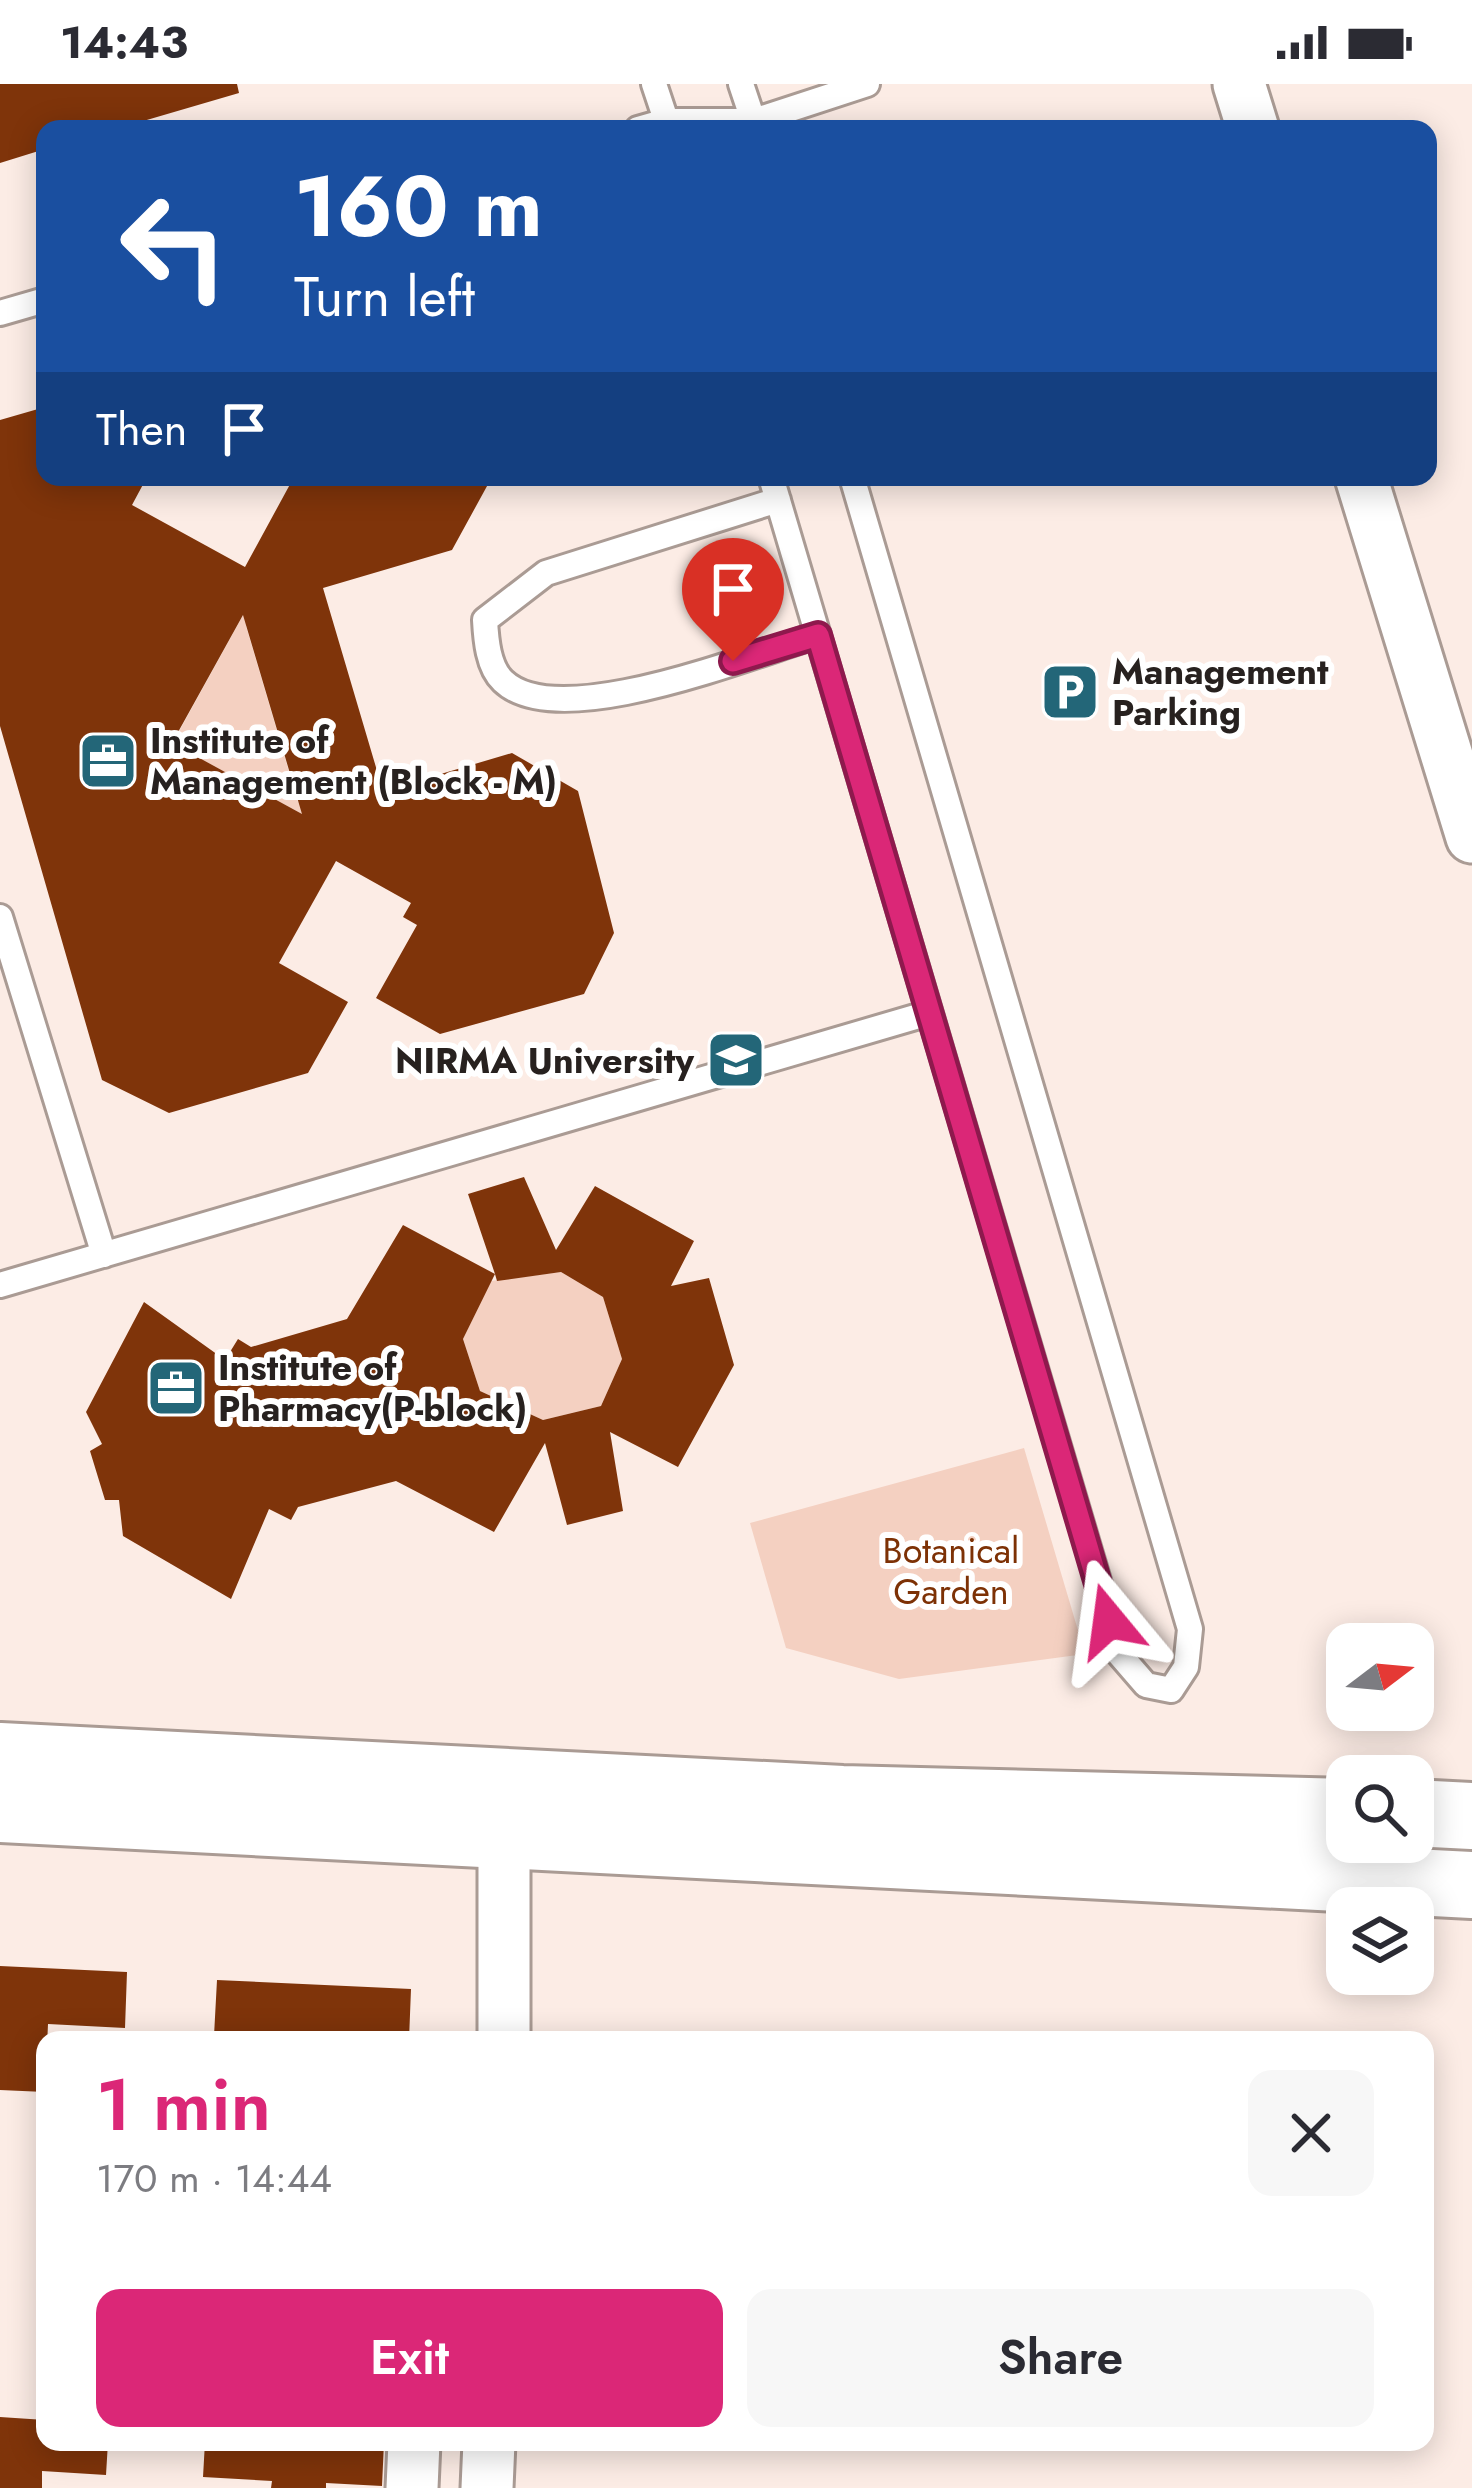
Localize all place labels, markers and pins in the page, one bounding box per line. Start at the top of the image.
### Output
pin [682,538,784,661]
place label: Management Parking [1112,645,1329,738]
parking icon: Management Parking [1039,661,1101,723]
place label: Institute of Management (Block - M) [150,714,557,807]
office icon: Institute of Management (Block - M) [77,730,139,792]
school or university icon: NIRMA University [705,1029,767,1091]
place label: NIRMA University [395,1034,695,1086]
place label: Institute of Pharmacy(P-block) [218,1341,527,1434]
office icon: Institute of Pharmacy(P-block) [145,1357,207,1419]

